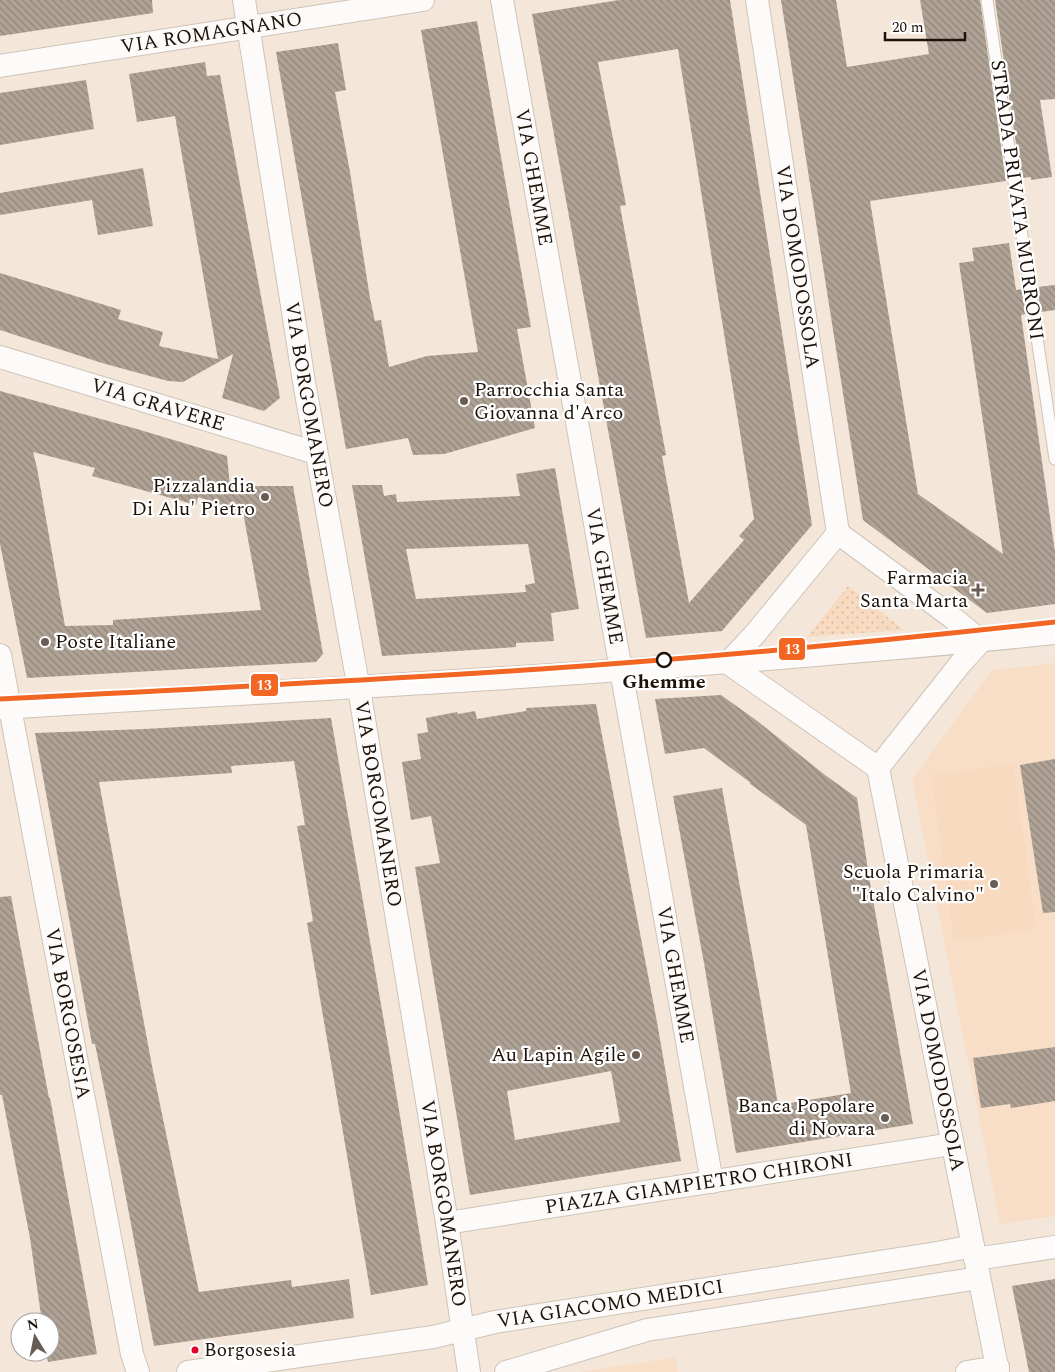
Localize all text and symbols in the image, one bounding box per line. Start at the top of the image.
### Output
street label: VIA ROMAGNANO [119,4,304,62]
scale bar [885,10,965,42]
text: 20 m [892,16,924,39]
street label: STRADA PRIVATA MURRONI [982,58,1052,342]
street label: VIA GHEMME [507,106,560,248]
street label: VIA DOMODOSSOLA [767,163,828,371]
street label: VIA BORGOMANERO [277,299,341,510]
street label: VIA GRAVERE [87,370,229,439]
place label: Parrocchia Santa Giovanna d'Arco [474,375,624,428]
marker: Parrocchia Santa Giovanna d'Arco [458,395,470,407]
place label: Pizzalandia Di Alu' Pietro [132,471,255,524]
marker: Pizzalandia Di Alu' Pietro [259,491,271,503]
street label: VIA GHEMME [577,505,631,647]
place label: Farmacia Santa Marta [860,563,968,616]
marker: Farmacia Santa Marta [972,584,984,596]
place label: Poste Italiane [55,627,176,657]
marker: Poste Italiane [39,636,51,648]
line badge: 13 [778,637,806,661]
text: 13 [784,639,800,660]
marker: Ghemme [656,652,672,668]
place label: Ghemme [622,667,706,697]
line badge: 13 [250,673,279,697]
text: 13 [256,675,272,696]
street label: VIA BORGOMANERO [346,698,410,909]
place label: Scuola Primaria "Italo Calvino" [843,857,984,910]
marker: Scuola Primaria "Italo Calvino" [988,878,1000,890]
street label: VIA GHEMME [648,904,702,1046]
street label: VIA BORGOSESIA [37,925,99,1102]
street label: VIA DOMODOSSOLA [903,966,973,1174]
place label: Au Lapin Agile [491,1040,626,1070]
marker: Au Lapin Agile [630,1049,642,1061]
place label: Banca Popolare di Novara [737,1091,875,1144]
street label: VIA BORGOMANERO [412,1098,474,1309]
marker: Banca Popolare di Novara [879,1112,891,1124]
street label: PIAZZA GIAMPIETRO CHIRONI [543,1145,855,1222]
street label: VIA GIACOMO MEDICI [495,1272,726,1336]
north arrow [10,1312,60,1362]
text: N [25,1313,40,1336]
place label: Borgosesia [204,1336,296,1365]
marker: Borgosesia [190,1345,200,1355]

